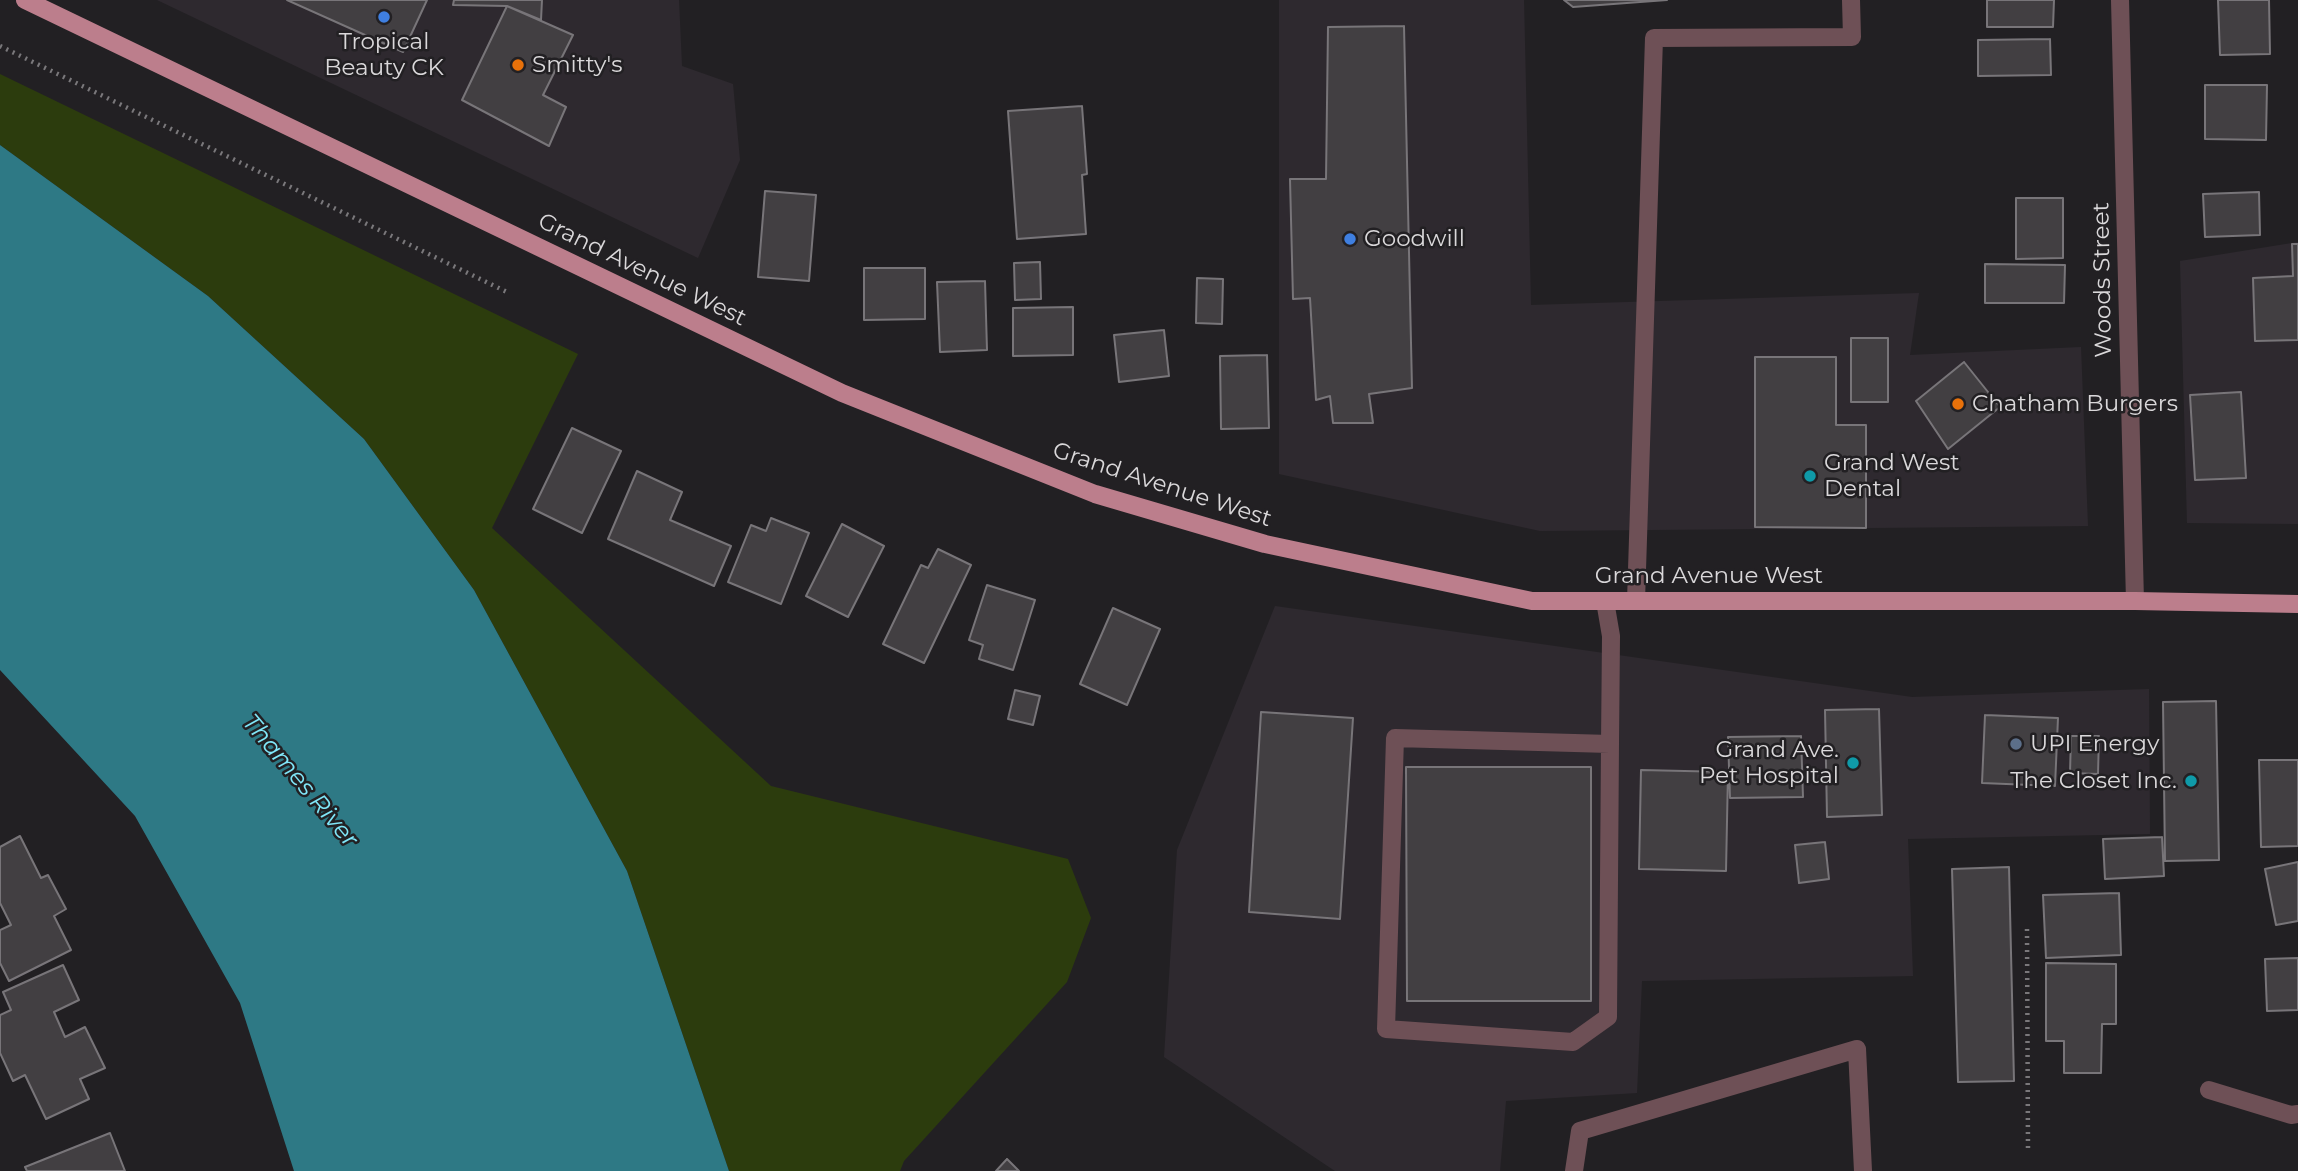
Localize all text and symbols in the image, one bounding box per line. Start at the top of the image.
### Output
marker: Tropical Beauty CK [376,9,392,25]
place label: Tropical Beauty CK [324,28,444,82]
place label: Smitty's [532,51,622,79]
marker: Smitty's [510,57,526,73]
street label: Woods Street [2088,202,2118,358]
street label: Grand Avenue West [533,208,751,332]
place label: Goodwill [1364,225,1465,253]
marker: Goodwill [1342,231,1358,247]
place label: Chatham Burgers [1972,390,2178,418]
marker: Chatham Burgers [1950,396,1966,412]
street label: Grand Avenue West [1049,437,1275,533]
place label: Grand West Dental [1824,449,1960,503]
marker: Grand West Dental [1802,468,1818,484]
street label: Grand Avenue West [1595,562,1823,590]
water label: Thames River [236,709,364,853]
place label: UPI Energy [2030,730,2159,758]
place label: Grand Ave. Pet Hospital [1699,736,1839,790]
marker: UPI Energy [2008,736,2024,752]
marker: Grand Ave. Pet Hospital [1845,755,1861,771]
place label: The Closet Inc. [2010,767,2177,795]
marker: The Closet Inc. [2183,773,2199,789]

